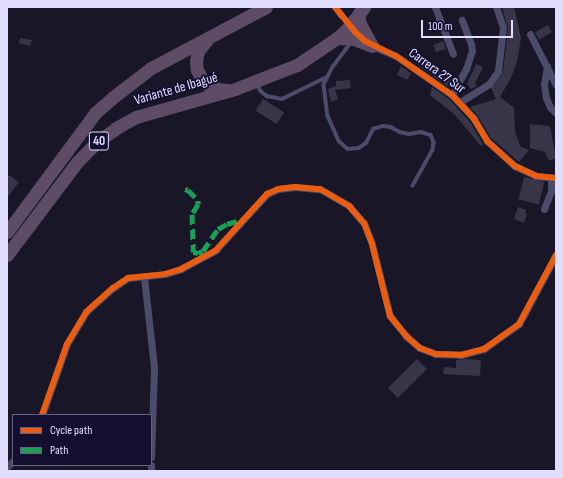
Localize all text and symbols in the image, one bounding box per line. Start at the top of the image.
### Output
scale bar [423,12,515,38]
text: 100 m [428,19,453,34]
street label: Carrera 27 Sur [405,45,469,97]
street label: Variante de Ibagué [132,69,220,109]
road number: 40 [88,130,110,152]
legend [12,414,152,466]
text: Cycle path [50,423,92,438]
text: Path [50,443,68,458]

